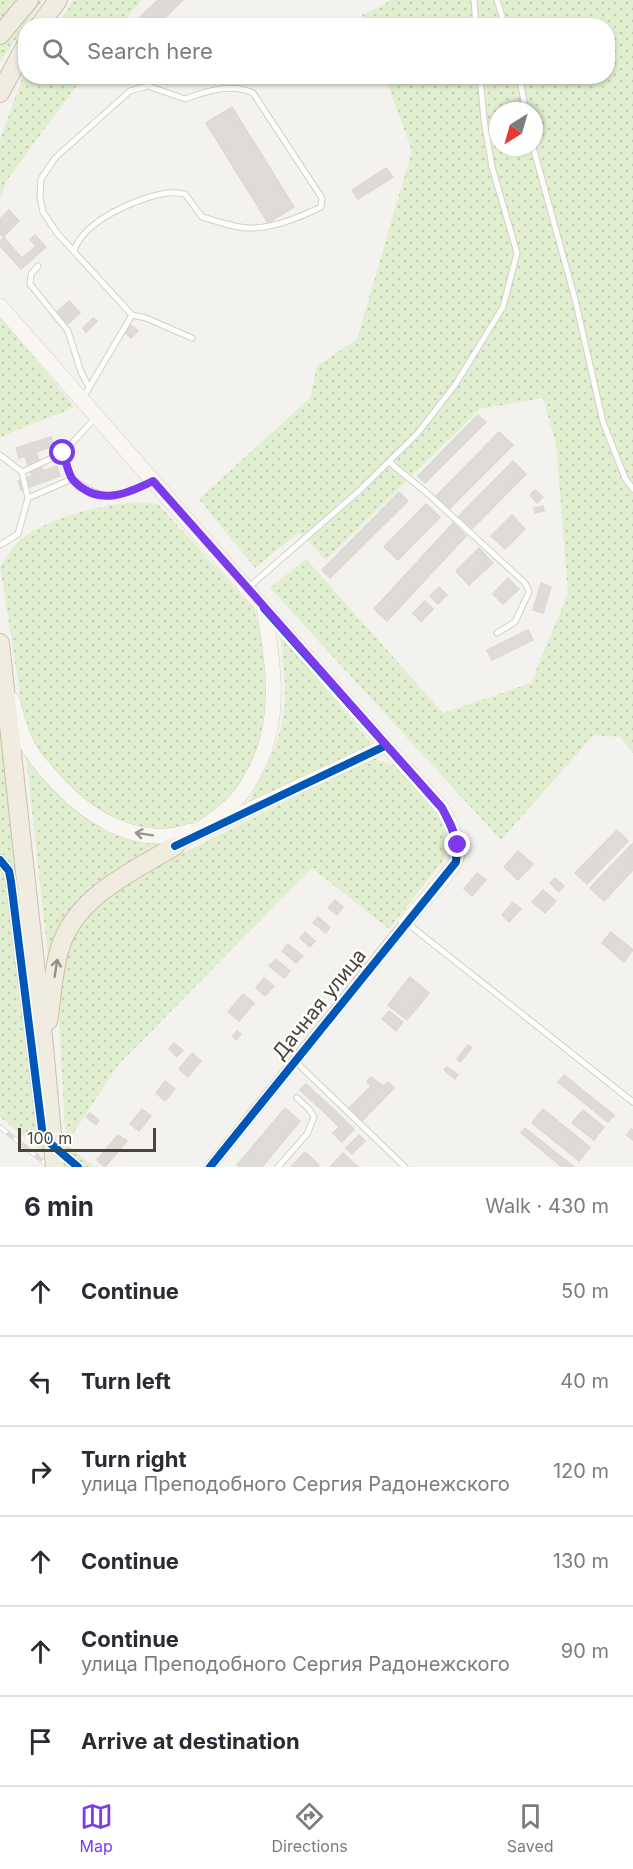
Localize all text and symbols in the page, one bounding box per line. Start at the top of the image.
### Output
search box [18,18,615,84]
icon: search [39,35,72,68]
text: Search here [87,38,213,64]
north arrow [489,102,543,156]
route start [49,439,75,465]
one-way arrow [135,828,155,839]
route end [444,831,470,857]
street label: Дачная улица [267,944,371,1064]
one-way arrow [51,958,62,978]
scale bar [18,1125,156,1152]
text: 100 m [27,1128,72,1148]
text: 6 min [24,1191,94,1222]
text: Walk · 430 m [485,1194,609,1218]
icon: ahead [24,1275,57,1308]
text: Continue [81,1278,179,1304]
text: 50 m [561,1279,609,1303]
icon: left [24,1365,57,1398]
text: Turn left [81,1368,171,1394]
text: 40 m [560,1369,609,1393]
text: Turn right [81,1446,187,1472]
icon: right [24,1455,57,1488]
text: 120 m [553,1459,609,1483]
text: улица Преподобного Сергия Радонежского [81,1472,510,1496]
icon: ahead [24,1545,57,1578]
text: Continue [81,1548,179,1574]
text: 130 m [553,1549,609,1573]
text: Continue [81,1626,179,1652]
icon: ahead [24,1635,57,1668]
text: 90 m [561,1639,609,1663]
text: улица Преподобного Сергия Радонежского [81,1652,510,1676]
icon: arrive [24,1725,57,1758]
text: Arrive at destination [81,1728,300,1754]
tab: Map [79,1800,113,1856]
tab: Directions [272,1800,348,1856]
tab: Saved [507,1800,554,1856]

